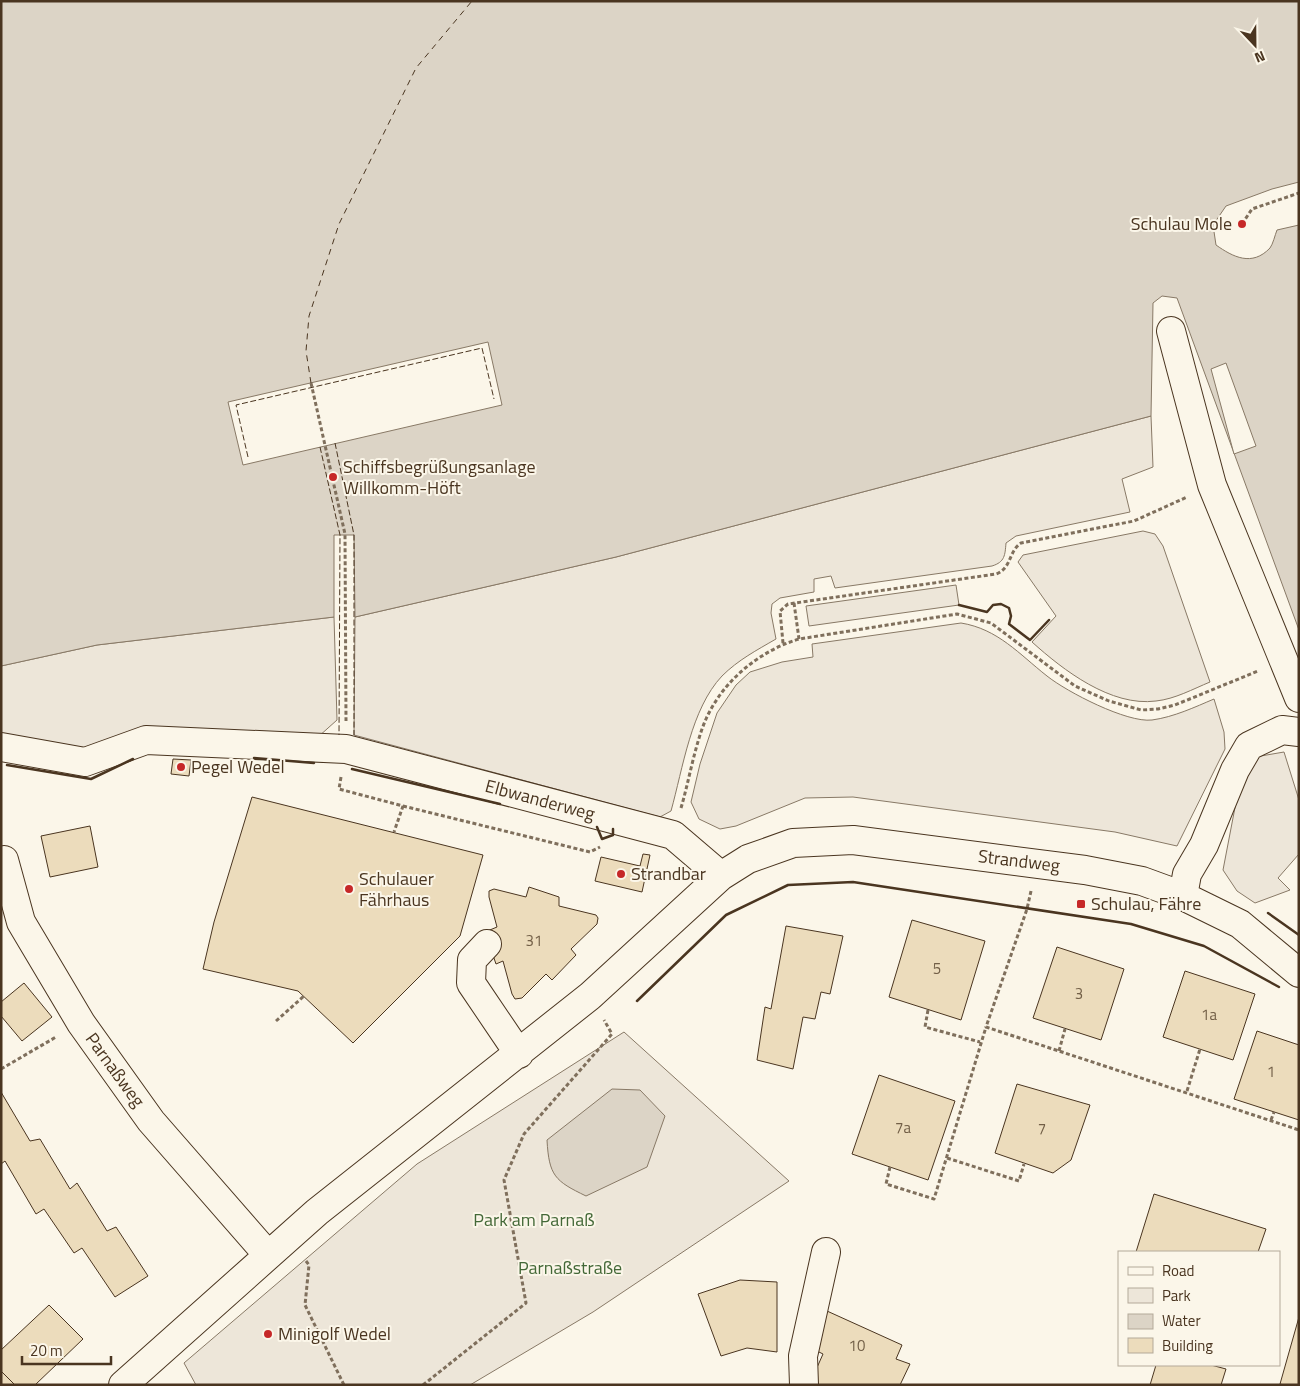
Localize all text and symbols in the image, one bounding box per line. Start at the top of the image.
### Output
north arrow [1230,20,1280,70]
text: N [1252,46,1268,69]
place label: Schulau Mole [1131,210,1232,237]
marker: Schulau Mole [1236,218,1248,230]
place label: Schiffsbegrüßungsanlage Willkomm-Höft [343,453,535,501]
marker: Schiffsbegrüßungsanlage Willkomm-Höft [327,471,339,483]
place label: Pegel Wedel [191,753,285,780]
marker: Pegel Wedel [175,761,187,773]
street label: Elbwanderweg [482,772,598,827]
street label: Strandweg [977,842,1062,879]
place label: Strandbar [631,860,706,887]
place label: Schulauer Fährhaus [359,865,434,913]
marker: Strandbar [615,868,627,880]
marker: Schulauer Fährhaus [343,883,355,895]
place label: Schulau, Fähre [1091,890,1201,917]
marker: Schulau, Fähre [1075,898,1087,910]
house number: 31 [526,929,542,952]
house number: 5 [933,957,941,980]
house number: 3 [1075,982,1083,1005]
house number: 1a [1201,1003,1217,1026]
street label: Parnaßweg [79,1027,152,1113]
house number: 1 [1267,1060,1275,1083]
house number: 7a [895,1116,911,1139]
house number: 7 [1038,1117,1046,1140]
park label: Park am Parnaß [473,1206,595,1233]
legend [1118,1251,1280,1366]
park label: Parnaßstraße [518,1254,622,1281]
text: Road [1162,1259,1194,1282]
text: Park [1162,1284,1191,1307]
text: Water [1162,1309,1201,1332]
place label: Minigolf Wedel [278,1320,391,1347]
marker: Minigolf Wedel [262,1328,274,1340]
scale bar [22,1334,111,1366]
house number: 10 [849,1334,865,1357]
text: Building [1162,1334,1213,1357]
text: 20 m [30,1339,63,1362]

